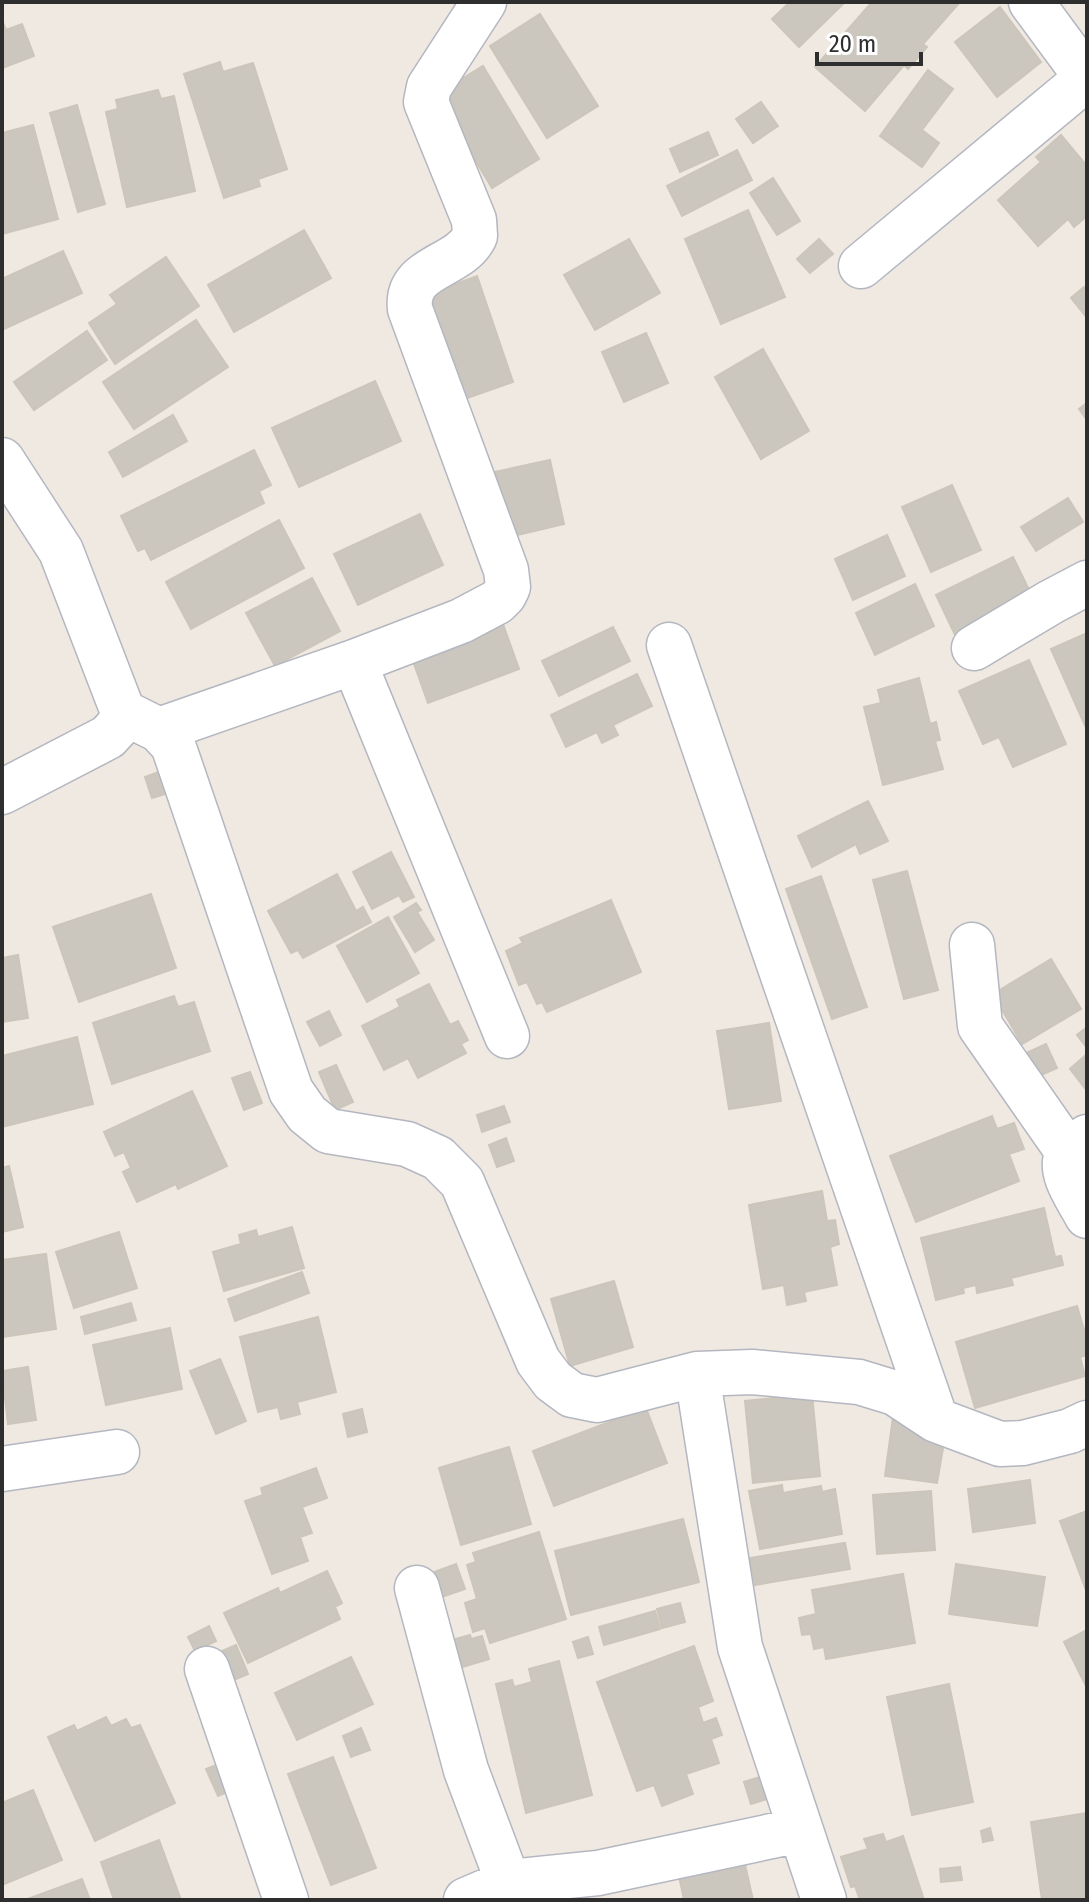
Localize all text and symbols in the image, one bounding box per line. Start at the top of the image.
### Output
scale bar [817,16,921,66]
text: 20 m [829,30,876,58]

